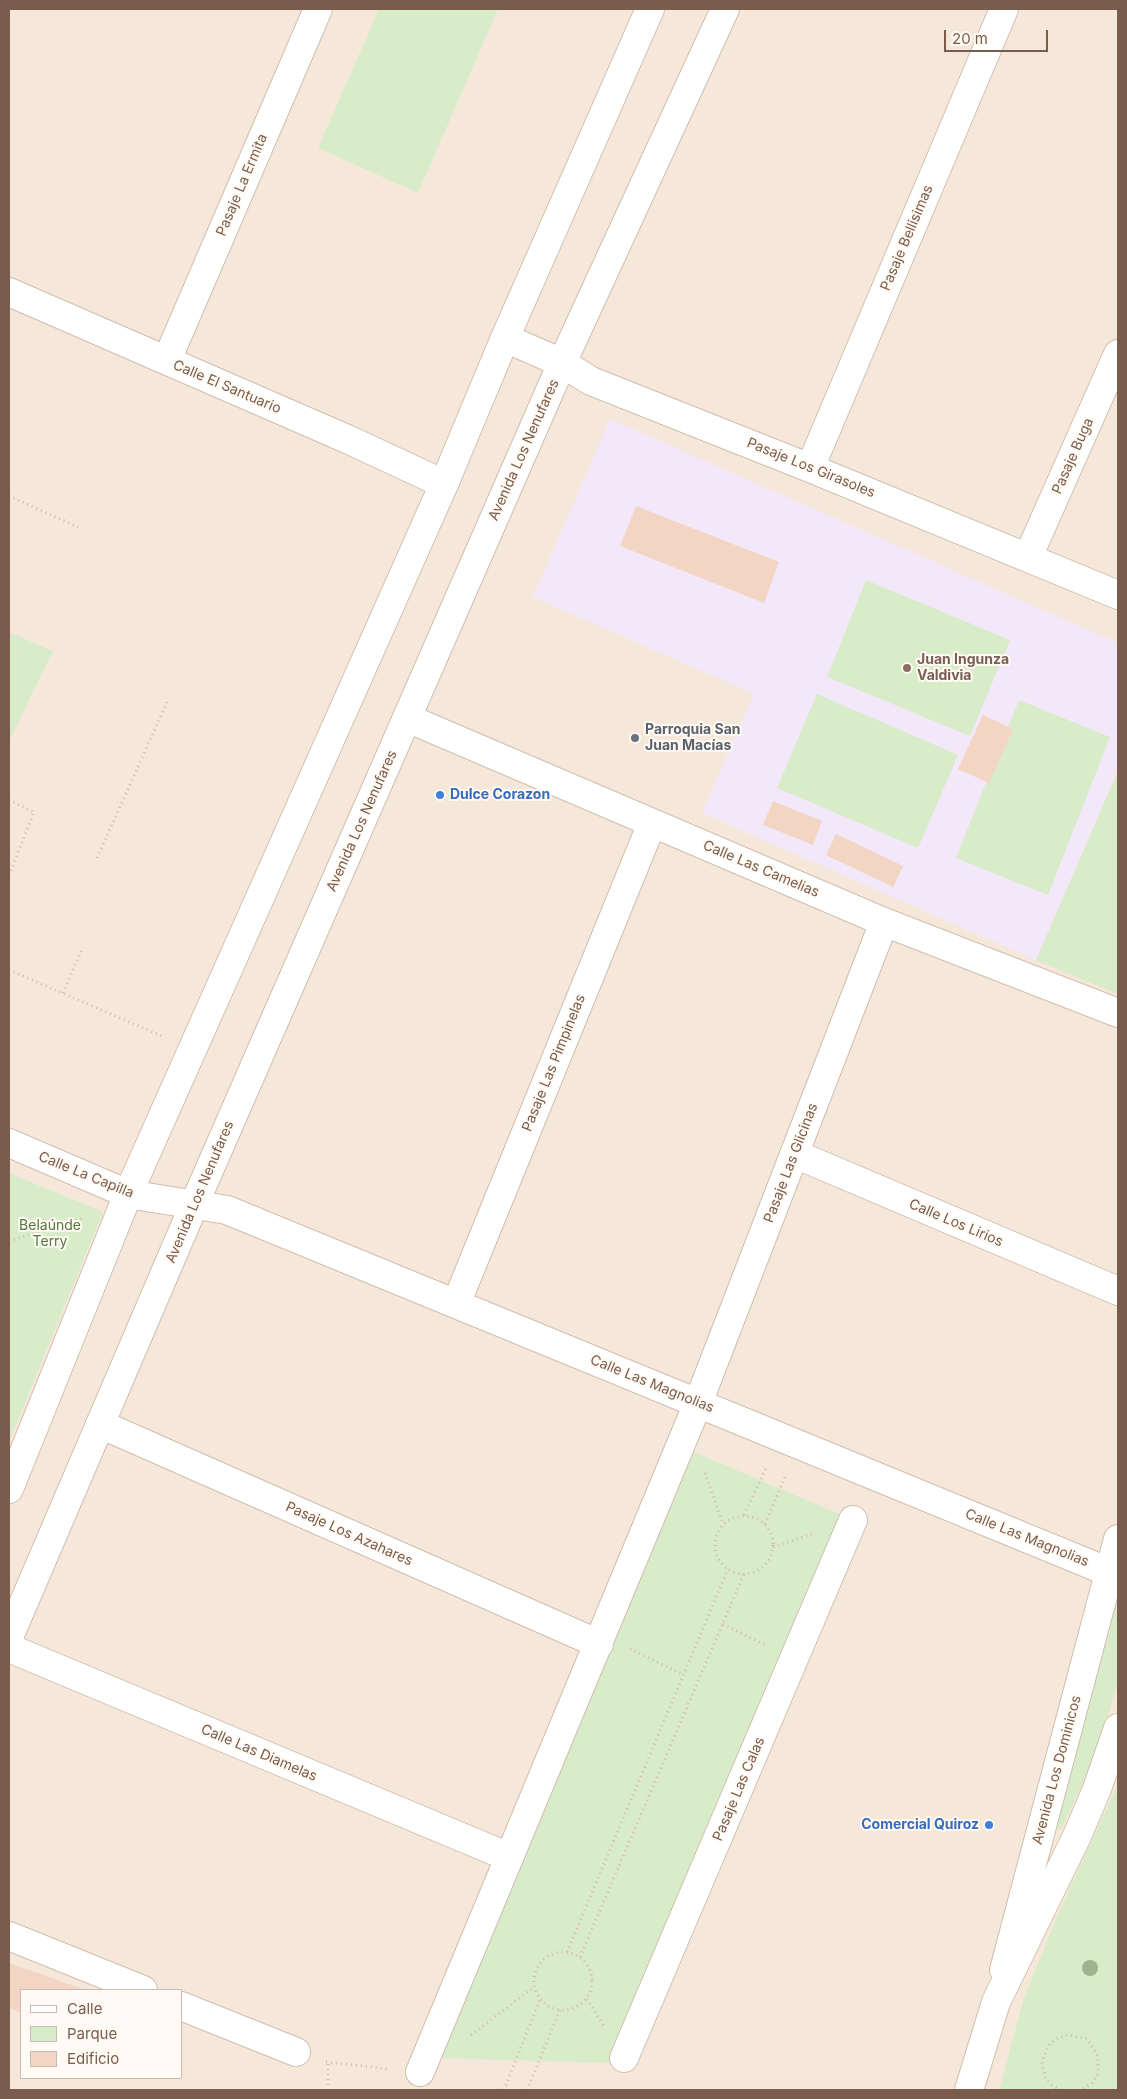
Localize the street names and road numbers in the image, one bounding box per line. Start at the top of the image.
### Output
street label: Pasaje La Ermita [213,131,271,239]
street label: Pasaje Bellisimas [877,183,937,293]
street label: Calle El Santuario [170,357,284,417]
street label: Avenida Los Nenufares [485,377,563,523]
street label: Pasaje Buga [1049,415,1097,497]
street label: Pasaje Los Girasoles [744,435,878,501]
street label: Avenida Los Nenufares [323,748,401,894]
street label: Calle Las Camelias [700,837,822,901]
street label: Pasaje Las Pimpinelas [519,992,589,1134]
street label: Pasaje Las Glicinas [760,1101,822,1225]
street label: Avenida Los Nenufares [162,1118,238,1266]
street label: Calle La Capilla [36,1148,136,1202]
street label: Calle Los Lirios [906,1196,1006,1250]
street label: Calle Las Magnolias [588,1352,716,1416]
street label: Pasaje Los Azahares [283,1498,415,1570]
street label: Calle Las Magnolias [963,1506,1091,1570]
street label: Avenida Los Dominicos [1029,1694,1085,1846]
street label: Calle Las Diamelas [198,1721,320,1785]
street label: Pasaje Las Calas [710,1734,768,1844]

